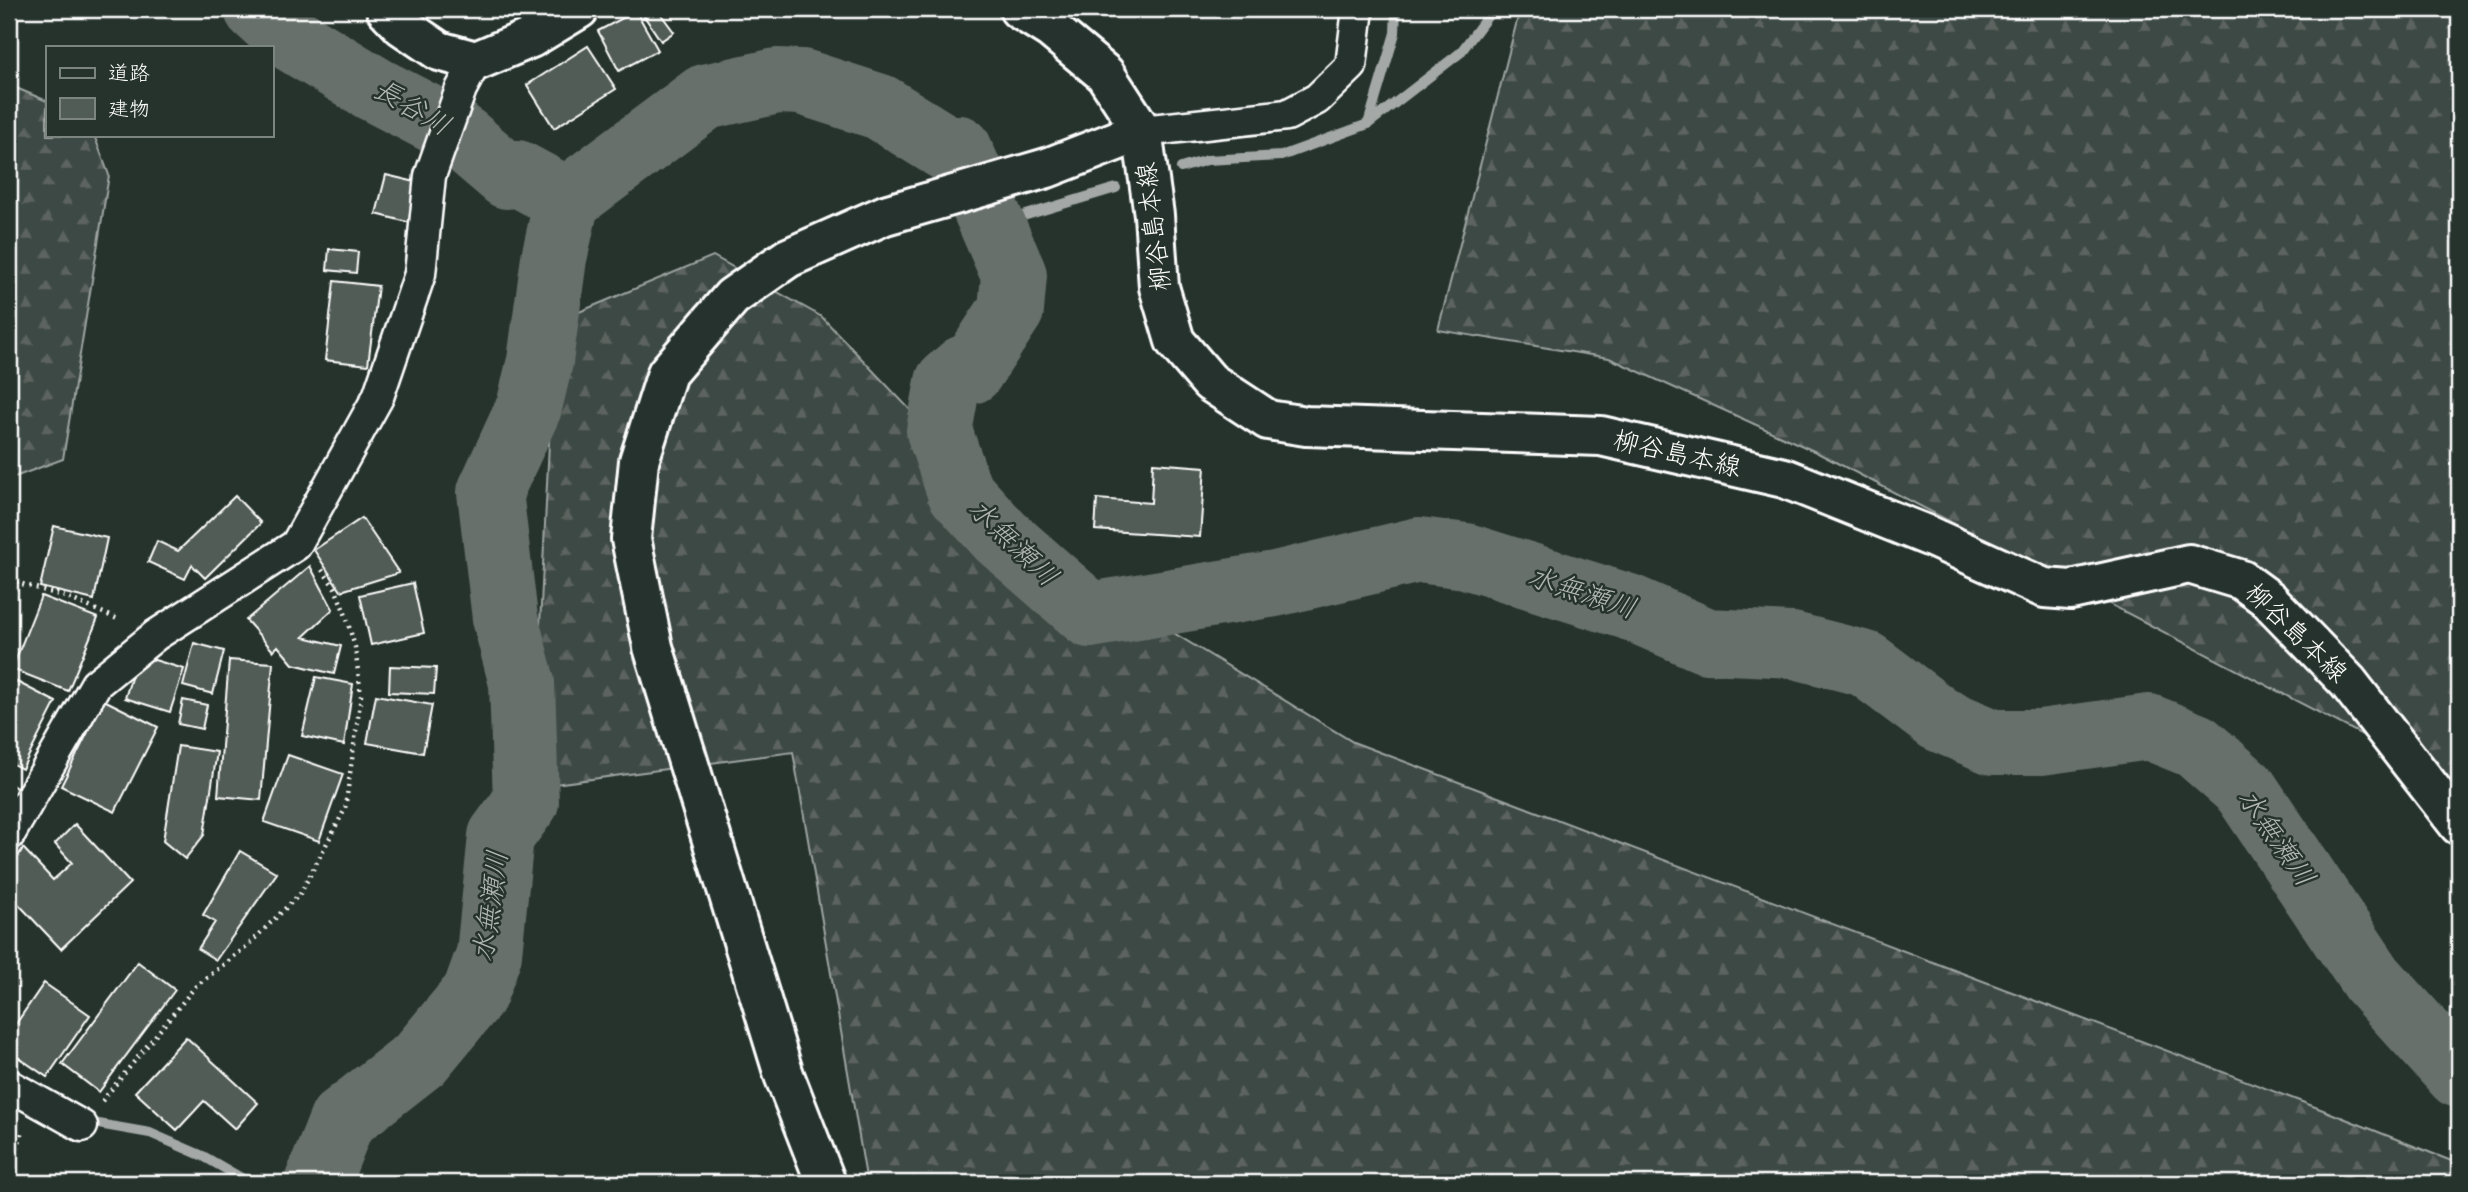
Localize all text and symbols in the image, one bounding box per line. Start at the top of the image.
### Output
legend [46,46,273,136]
text: 道路 [108,59,150,88]
water label: 長谷川 [366,70,458,146]
text: 建物 [108,95,150,124]
street label: 柳谷島本線 [1128,160,1180,294]
street label: 柳谷島本線 [1610,422,1744,486]
water label: 水無瀬川 [959,490,1067,596]
water label: 水無瀬川 [1523,557,1641,629]
street label: 柳谷島本線 [2237,575,2355,691]
water label: 水無瀬川 [2228,781,2324,895]
water label: 水無瀬川 [464,848,518,964]

